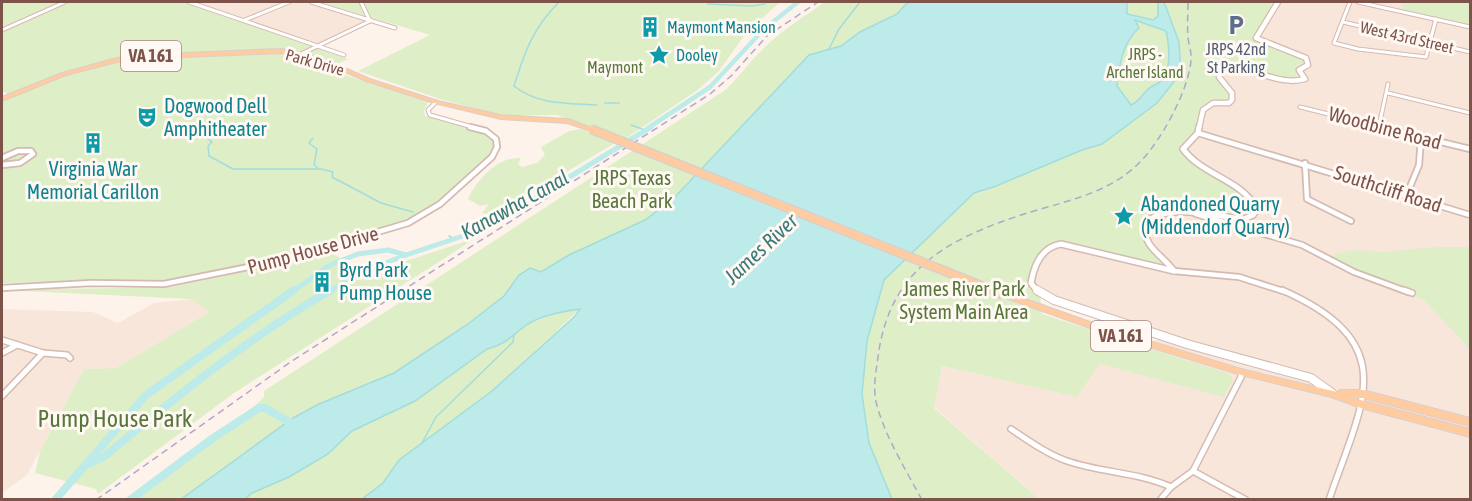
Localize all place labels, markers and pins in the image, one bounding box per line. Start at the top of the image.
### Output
parking icon: JRPS 42nd St Parking [1224,13,1248,37]
building icon: Maymont Mansion [638,15,662,39]
place label: Maymont Mansion [667,18,776,37]
place label: JRPS 42nd St Parking [1206,40,1266,77]
place icon: Dooley [647,43,671,67]
place label: Dooley [676,46,718,65]
place label: Dogwood Dell Amphitheater [164,94,268,140]
theatre icon: Dogwood Dell Amphitheater [135,105,159,129]
building icon: Virginia War Memorial Carillon [81,131,105,155]
place label: Virginia War Memorial Carillon [27,157,159,203]
place label: Abandoned Quarry (Middendorf Quarry) [1141,192,1290,238]
place icon: Abandoned Quarry (Middendorf Quarry) [1112,204,1136,228]
place label: Byrd Park Pump House [339,258,432,304]
building icon: Byrd Park Pump House [310,270,334,294]

